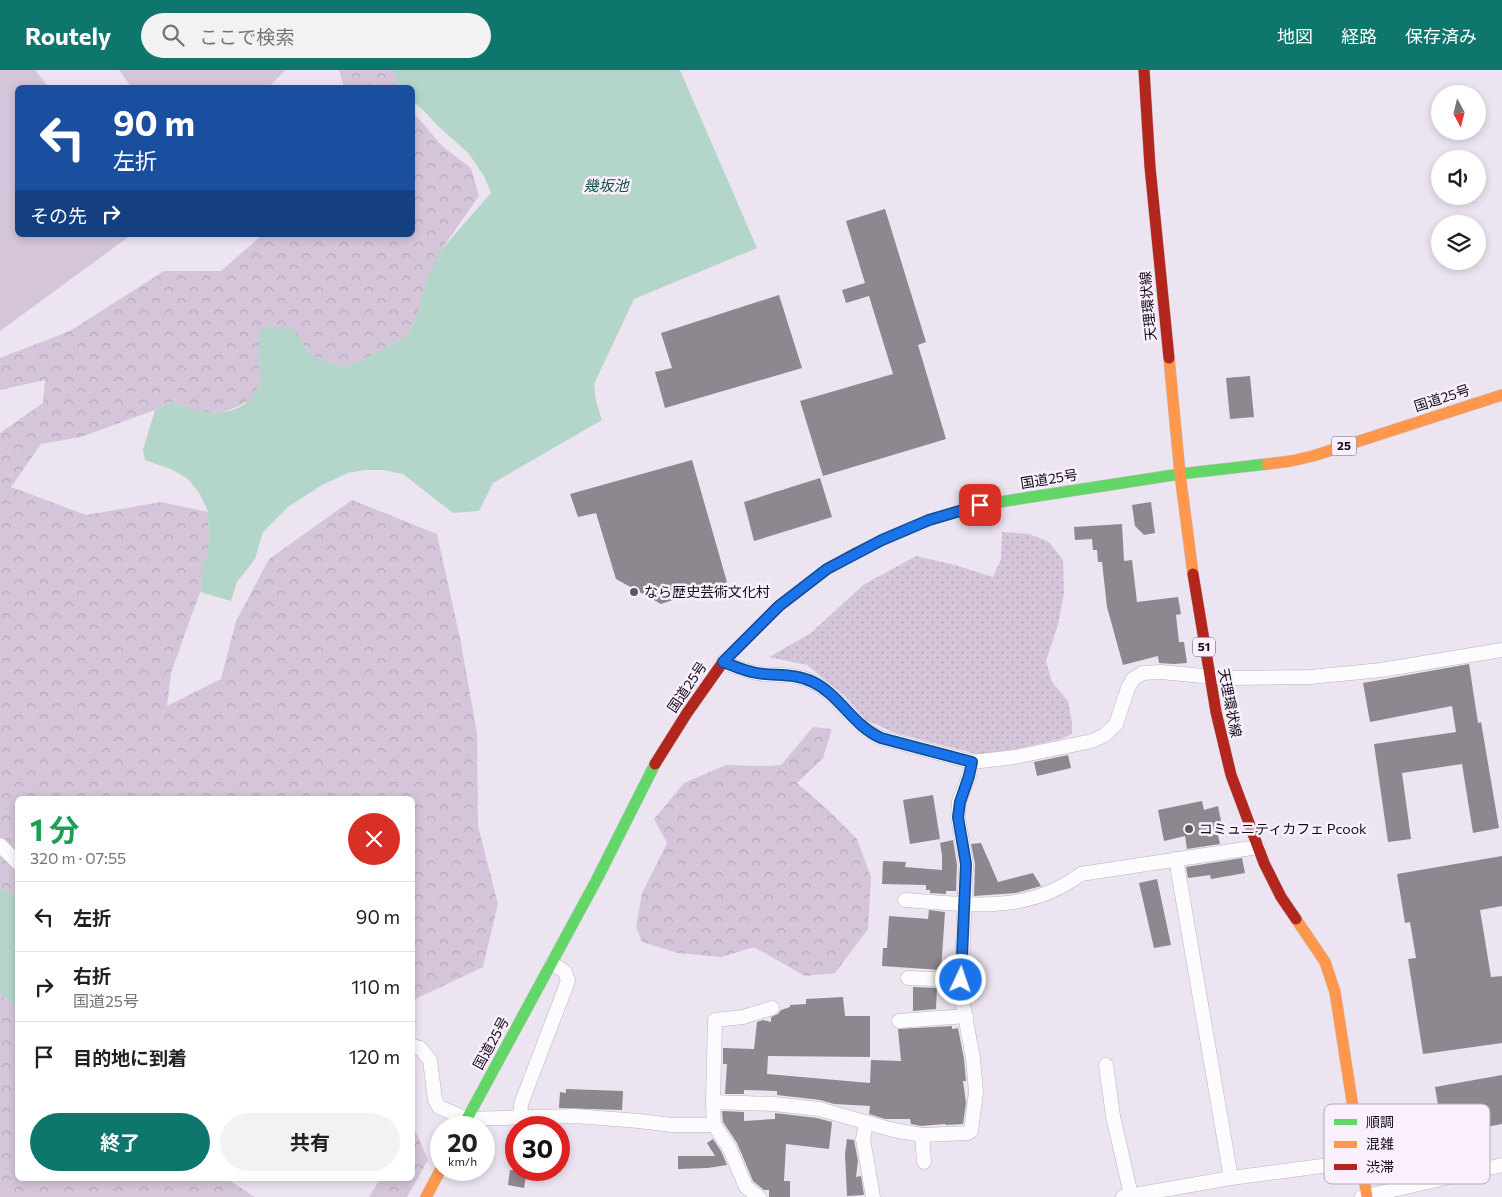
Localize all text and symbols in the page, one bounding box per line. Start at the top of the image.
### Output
search box [141,13,491,58]
text: Routely [25,21,111,50]
icon: search [159,21,187,49]
text: ここで検索 [199,25,294,48]
text: 地図 [1277,25,1313,47]
text: 経路 [1341,25,1377,47]
text: 保存済み [1405,25,1477,47]
north arrow [1431,85,1486,140]
map controls [1431,85,1486,270]
text: 90 m [113,100,195,143]
icon: left [30,105,95,170]
text: 左折 [113,147,157,174]
button: sound [1431,150,1486,205]
water label: 幾坂池 [583,176,630,194]
icon: right [97,200,125,228]
text: その先 [30,204,87,227]
button: layers [1431,215,1486,270]
street label: 天理環状線 [1136,270,1159,342]
street label: 国道25号 [1412,381,1472,415]
road number: 25 [1332,436,1356,456]
street label: 国道25号 [1019,466,1079,491]
pin [959,484,1001,526]
icon: arrive [966,491,994,519]
place label: なら歴史芸術文化村 [644,583,770,600]
marker: なら歴史芸術文化村 [628,586,640,598]
road number: 51 [1193,638,1215,656]
street label: 国道25号 [663,658,710,715]
street label: 天理環状線 [1215,667,1246,739]
text: 1 分 [30,810,79,847]
button: close [348,813,400,865]
place label: コミュニティカフェ Pcook [1199,820,1367,837]
marker: コミュニティカフェ Pcook [1183,823,1195,835]
text: 320 m · 07:55 [30,848,126,867]
icon: left [30,903,58,931]
text: 90 m [356,905,400,928]
text: 左折 [73,906,111,929]
position arrow [934,953,986,1005]
text: 右折 [73,964,111,987]
icon: right [30,973,58,1001]
text: 110 m [351,975,400,998]
text: 国道25号 [73,991,139,1010]
street label: 国道25号 [469,1013,512,1072]
icon: arrive [30,1043,58,1071]
text: 120 m [349,1045,400,1068]
text: 目的地に到着 [73,1046,187,1069]
legend [1324,1104,1490,1184]
button: 終了 [30,1113,210,1171]
button: 共有 [220,1113,400,1171]
text: 順調 [1366,1113,1394,1130]
speed limit sign: 30 [505,1116,570,1181]
text: 20 [447,1127,478,1157]
text: 混雑 [1366,1135,1394,1152]
text: km/h [448,1154,477,1168]
text: 渋滞 [1366,1158,1394,1175]

